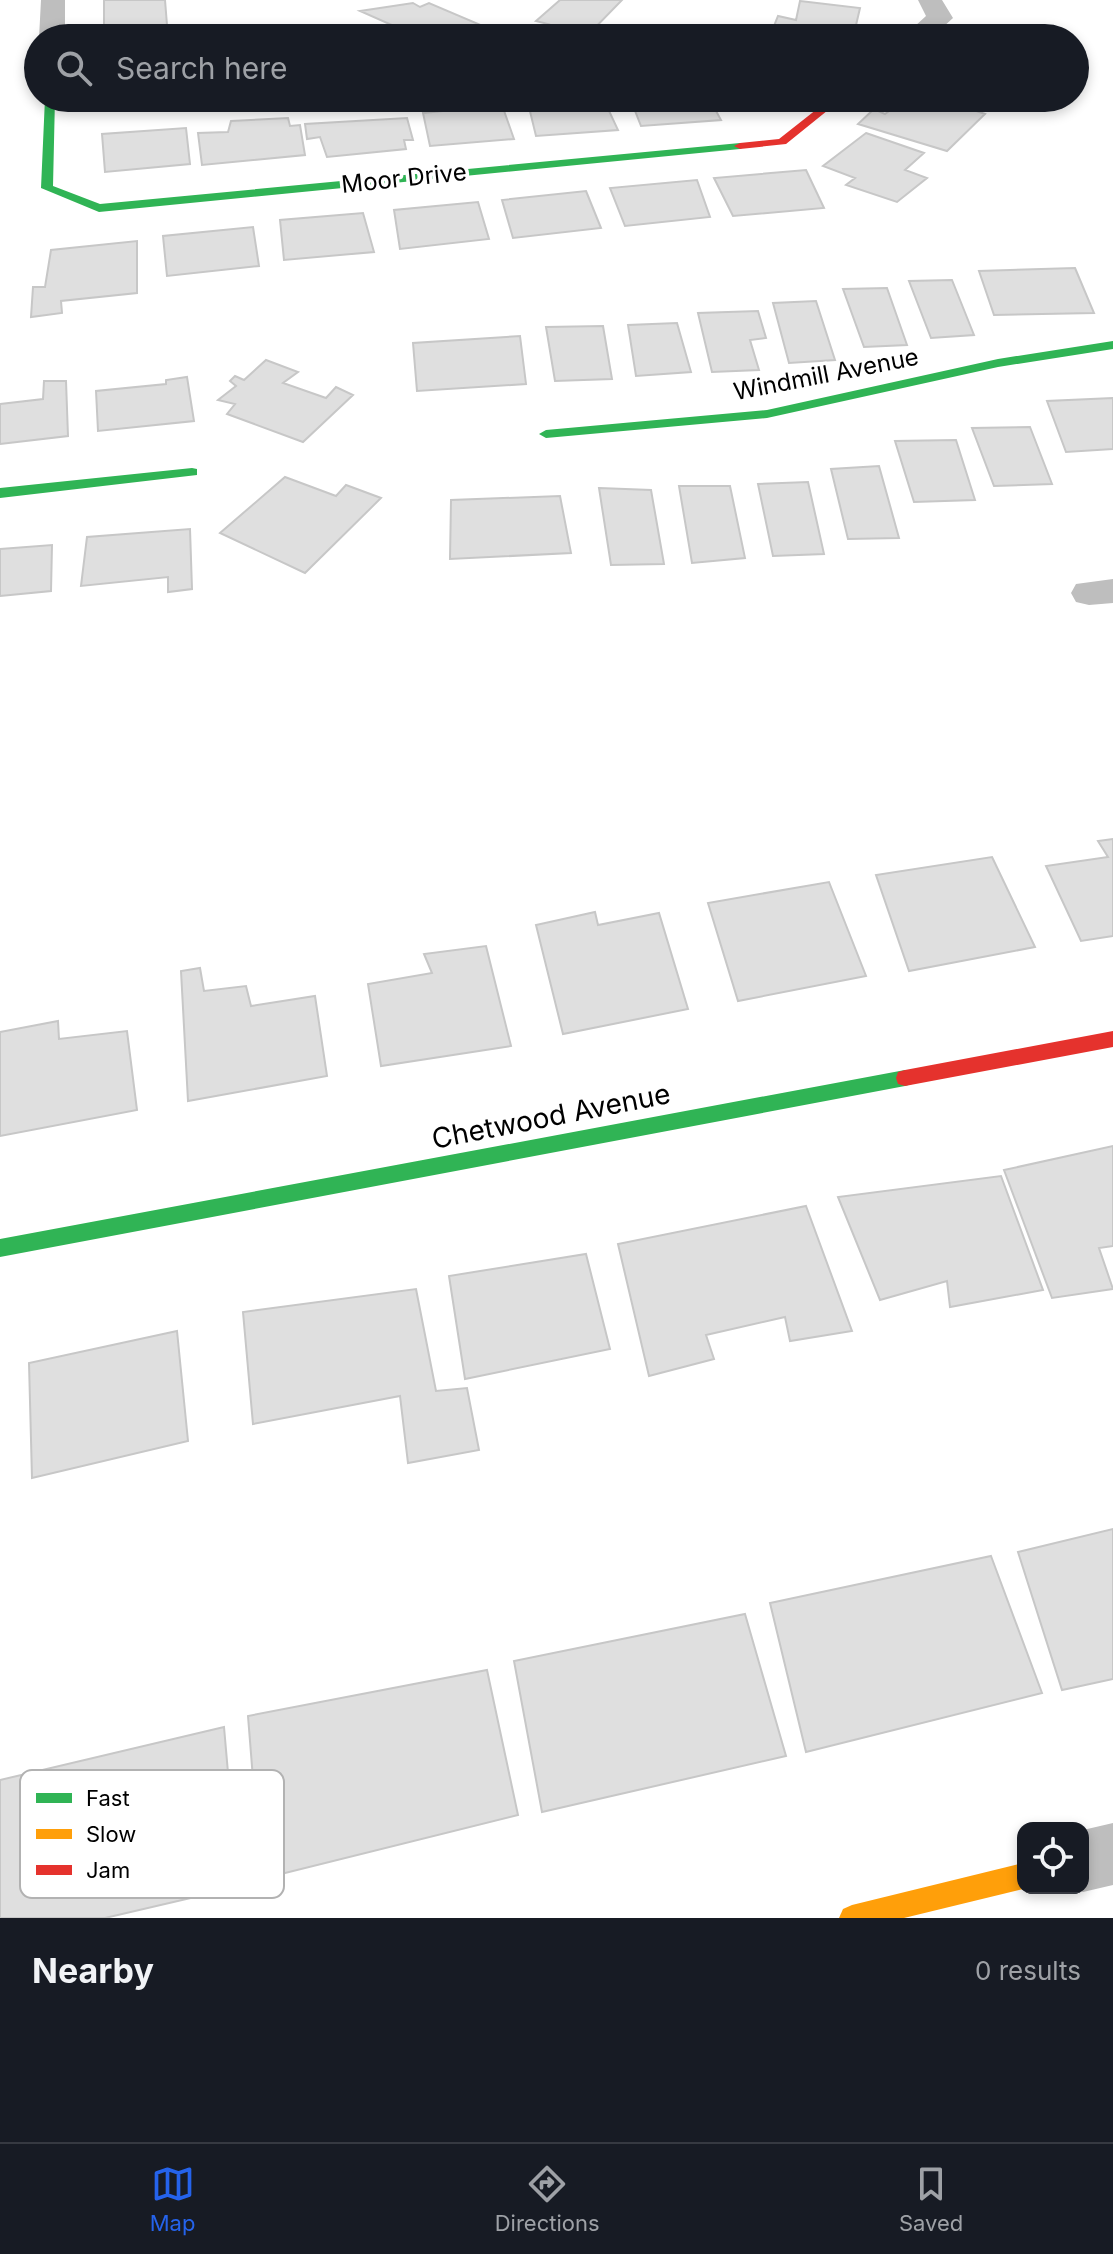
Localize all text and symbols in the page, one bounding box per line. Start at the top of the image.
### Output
search box [24,24,1089,112]
icon: search [52,46,96,90]
text: Search here [116,50,288,86]
street label: Moor Drive [340,157,468,199]
street label: Windmill Avenue [731,342,921,406]
street label: Chetwood Avenue [429,1076,673,1156]
legend [20,1770,284,1898]
text: Fast [86,1785,130,1811]
text: Slow [86,1821,136,1847]
map controls [1017,1822,1089,1894]
button: locate [1017,1822,1089,1894]
text: Jam [86,1857,130,1883]
text: Nearby [32,1950,154,1991]
text: 0 results [975,1955,1081,1986]
tab: Map [150,2162,195,2236]
tab: Directions [495,2162,600,2236]
tab: Saved [899,2162,963,2236]

